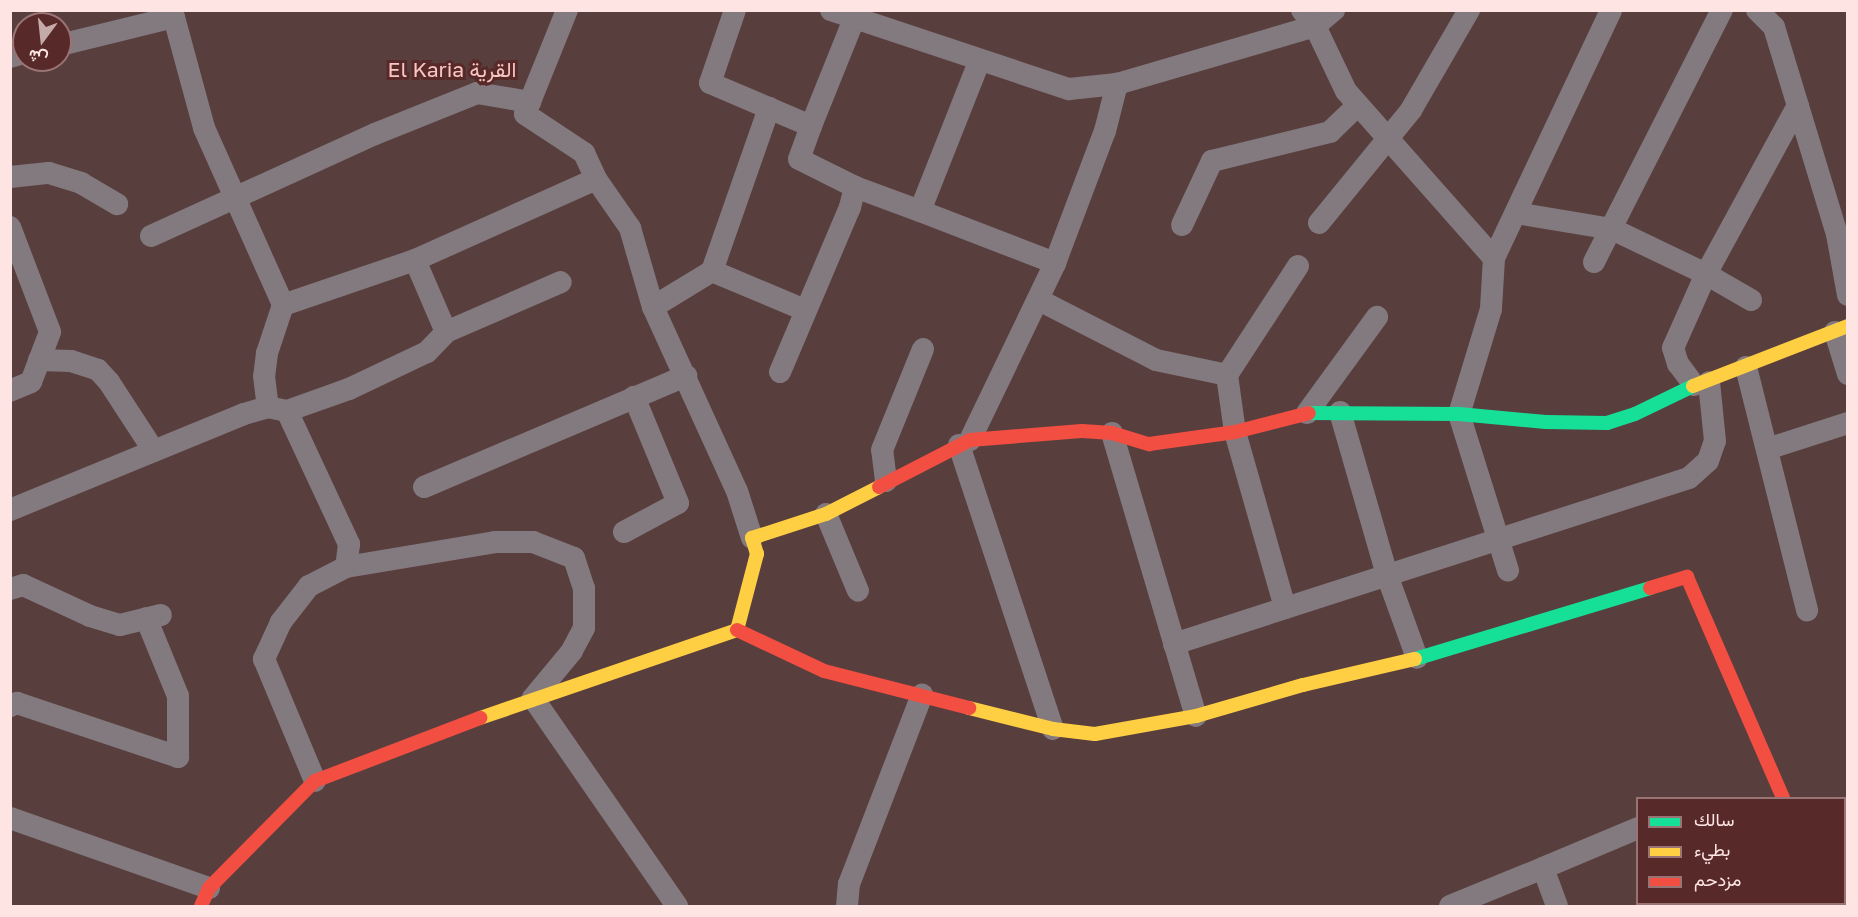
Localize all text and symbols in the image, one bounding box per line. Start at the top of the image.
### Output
north arrow [12,12,72,72]
text: ش [26,45,50,70]
district label: El Karia القرية [388,56,516,82]
legend [1636,797,1846,905]
text: سالك [1694,808,1734,830]
text: بطيء [1694,838,1730,860]
text: مزدحم [1694,868,1741,890]

